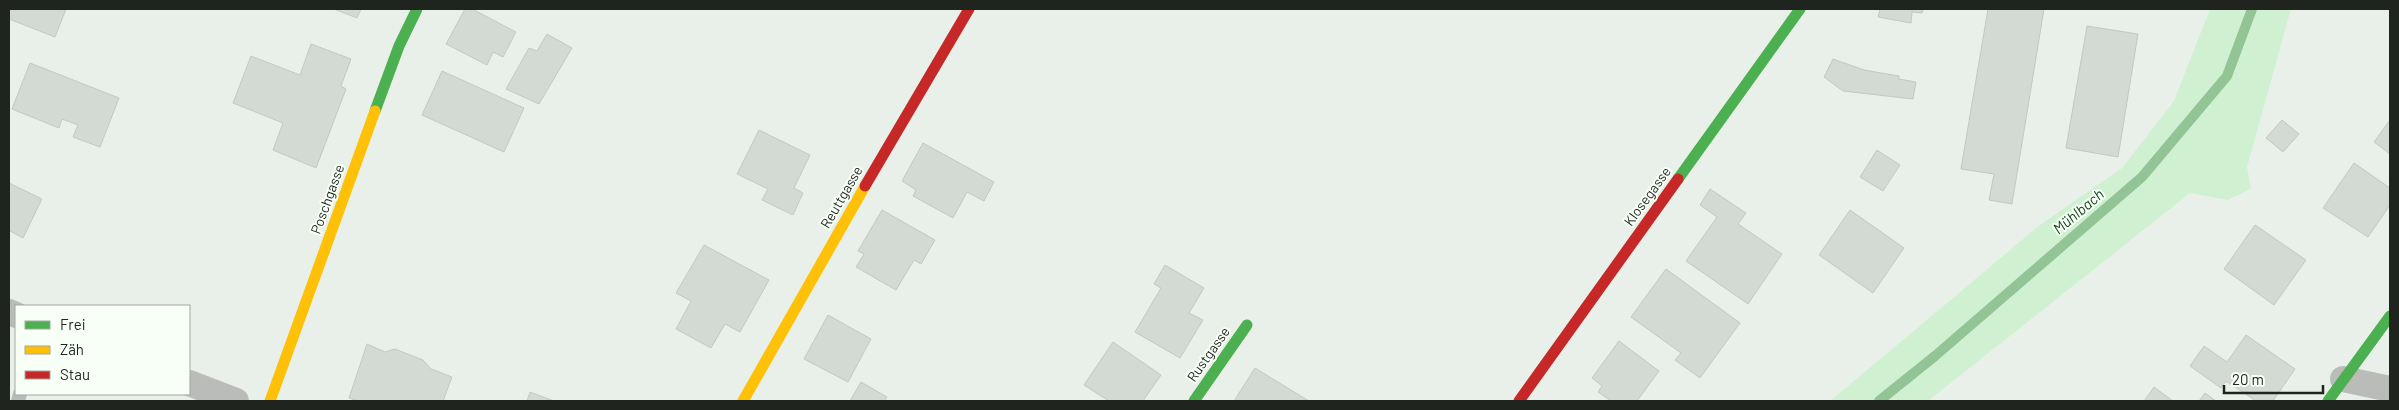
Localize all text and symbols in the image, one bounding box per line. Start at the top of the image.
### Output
street label: Poschgasse [307,162,347,236]
street label: Reuttgasse [816,163,866,231]
street label: Klosegasse [1620,163,1674,229]
water label: Mühlbach [2049,184,2107,237]
legend [15,305,190,395]
text: Frei [60,315,86,333]
street label: Rustgasse [1183,323,1233,385]
text: Zäh [60,340,84,358]
scale bar [2224,362,2323,394]
text: Stau [60,365,90,383]
text: 20 m [2232,370,2264,388]

